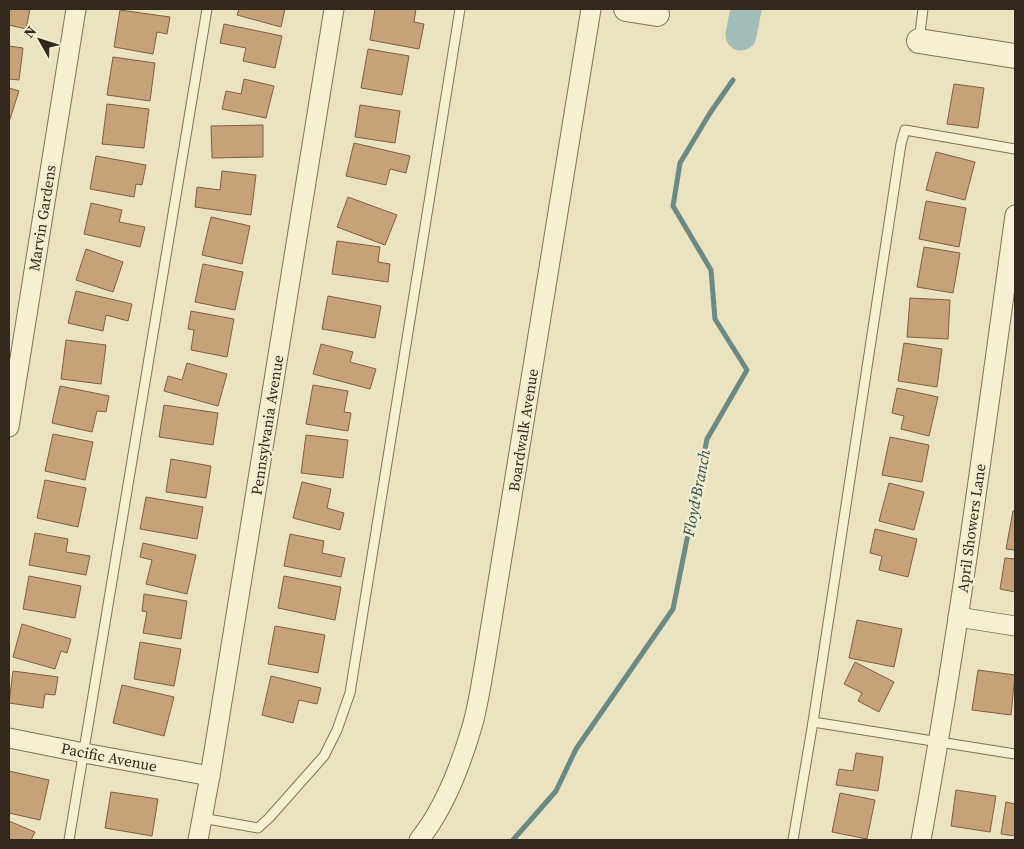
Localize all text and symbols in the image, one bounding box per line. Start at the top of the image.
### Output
north arrow [15,15,65,65]
text: N [19,22,41,42]
street label: Marvin Gardens [23,163,61,273]
street label: Pennsylvania Avenue [246,353,288,496]
street label: Boardwalk Avenue [503,367,543,493]
water label: Floyd Branch [677,447,715,539]
street label: April Showers Lane [952,462,990,594]
street label: Pacific Avenue [59,737,159,777]

